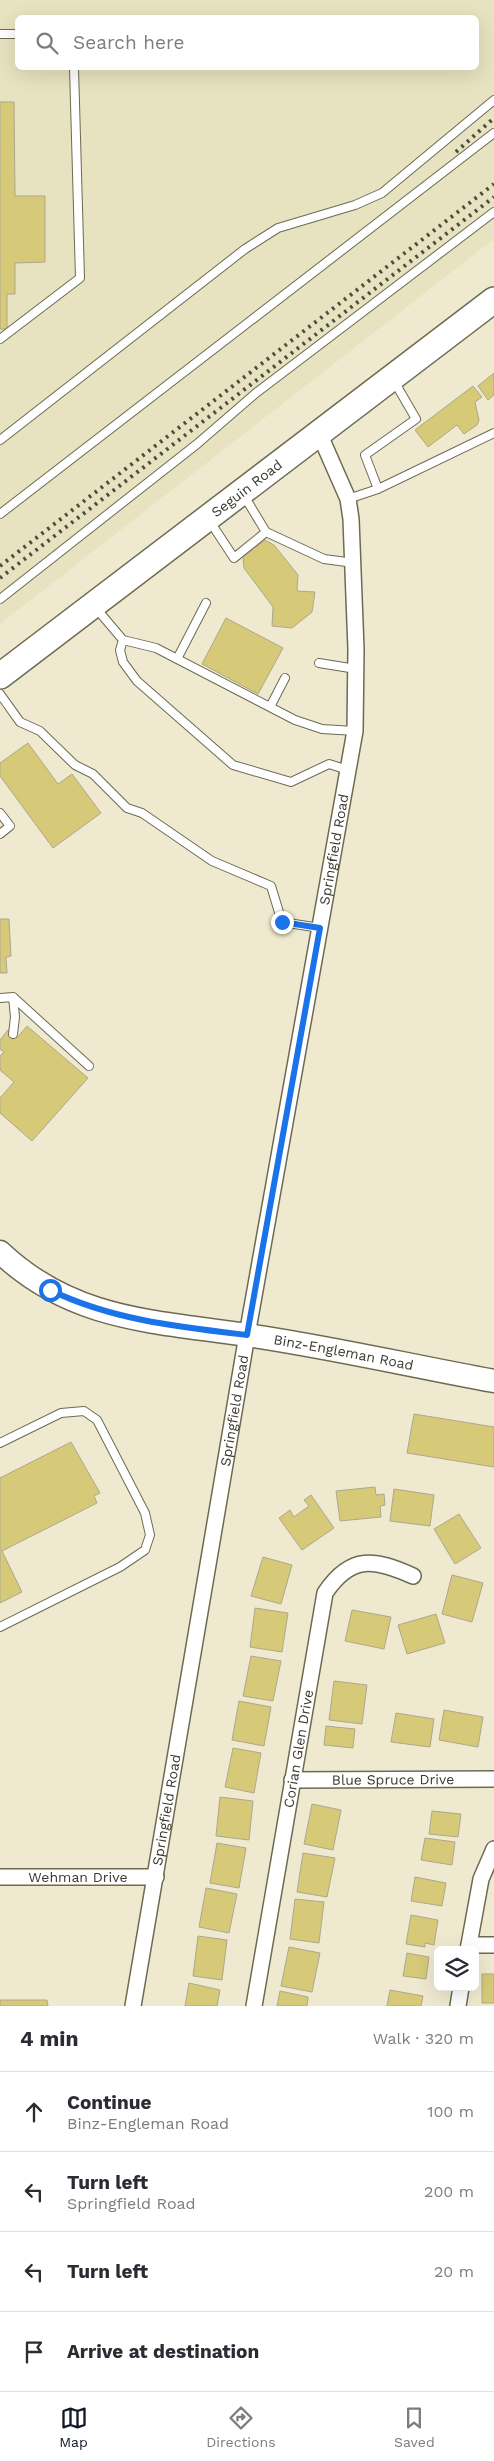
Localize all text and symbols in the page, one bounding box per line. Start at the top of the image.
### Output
search box [15,15,479,70]
icon: search [33,29,61,57]
text: Search here [73,31,184,54]
street label: Seguin Road [208,456,285,520]
street label: Springfield Road [316,792,352,906]
route end [271,911,294,934]
route start [39,1279,62,1302]
street label: Binz-Engleman Road [273,1331,415,1373]
street label: Springfield Road [217,1354,251,1467]
street label: Corian Glen Drive [280,1688,316,1809]
street label: Springfield Road [149,1753,184,1867]
street label: Blue Spruce Drive [332,1771,454,1788]
street label: Wehman Drive [28,1869,128,1885]
map controls [434,1946,479,1991]
button: layers [434,1946,479,1991]
text: 4 min [20,2026,78,2051]
text: Walk · 320 m [373,2029,474,2048]
text: Continue [67,2091,151,2114]
icon: ahead [20,2098,48,2126]
text: 100 m [427,2102,474,2121]
text: Binz-Engleman Road [67,2114,229,2133]
text: Turn left [67,2171,148,2194]
icon: left [20,2178,48,2206]
text: 200 m [424,2182,474,2201]
text: Springfield Road [67,2194,196,2213]
icon: left [20,2258,48,2286]
text: Turn left [67,2260,148,2283]
text: 20 m [434,2262,474,2281]
icon: arrive [20,2338,48,2366]
text: Arrive at destination [67,2340,259,2363]
tab: Map [59,2404,88,2450]
tab: Directions [206,2404,276,2450]
tab: Saved [394,2404,435,2450]

